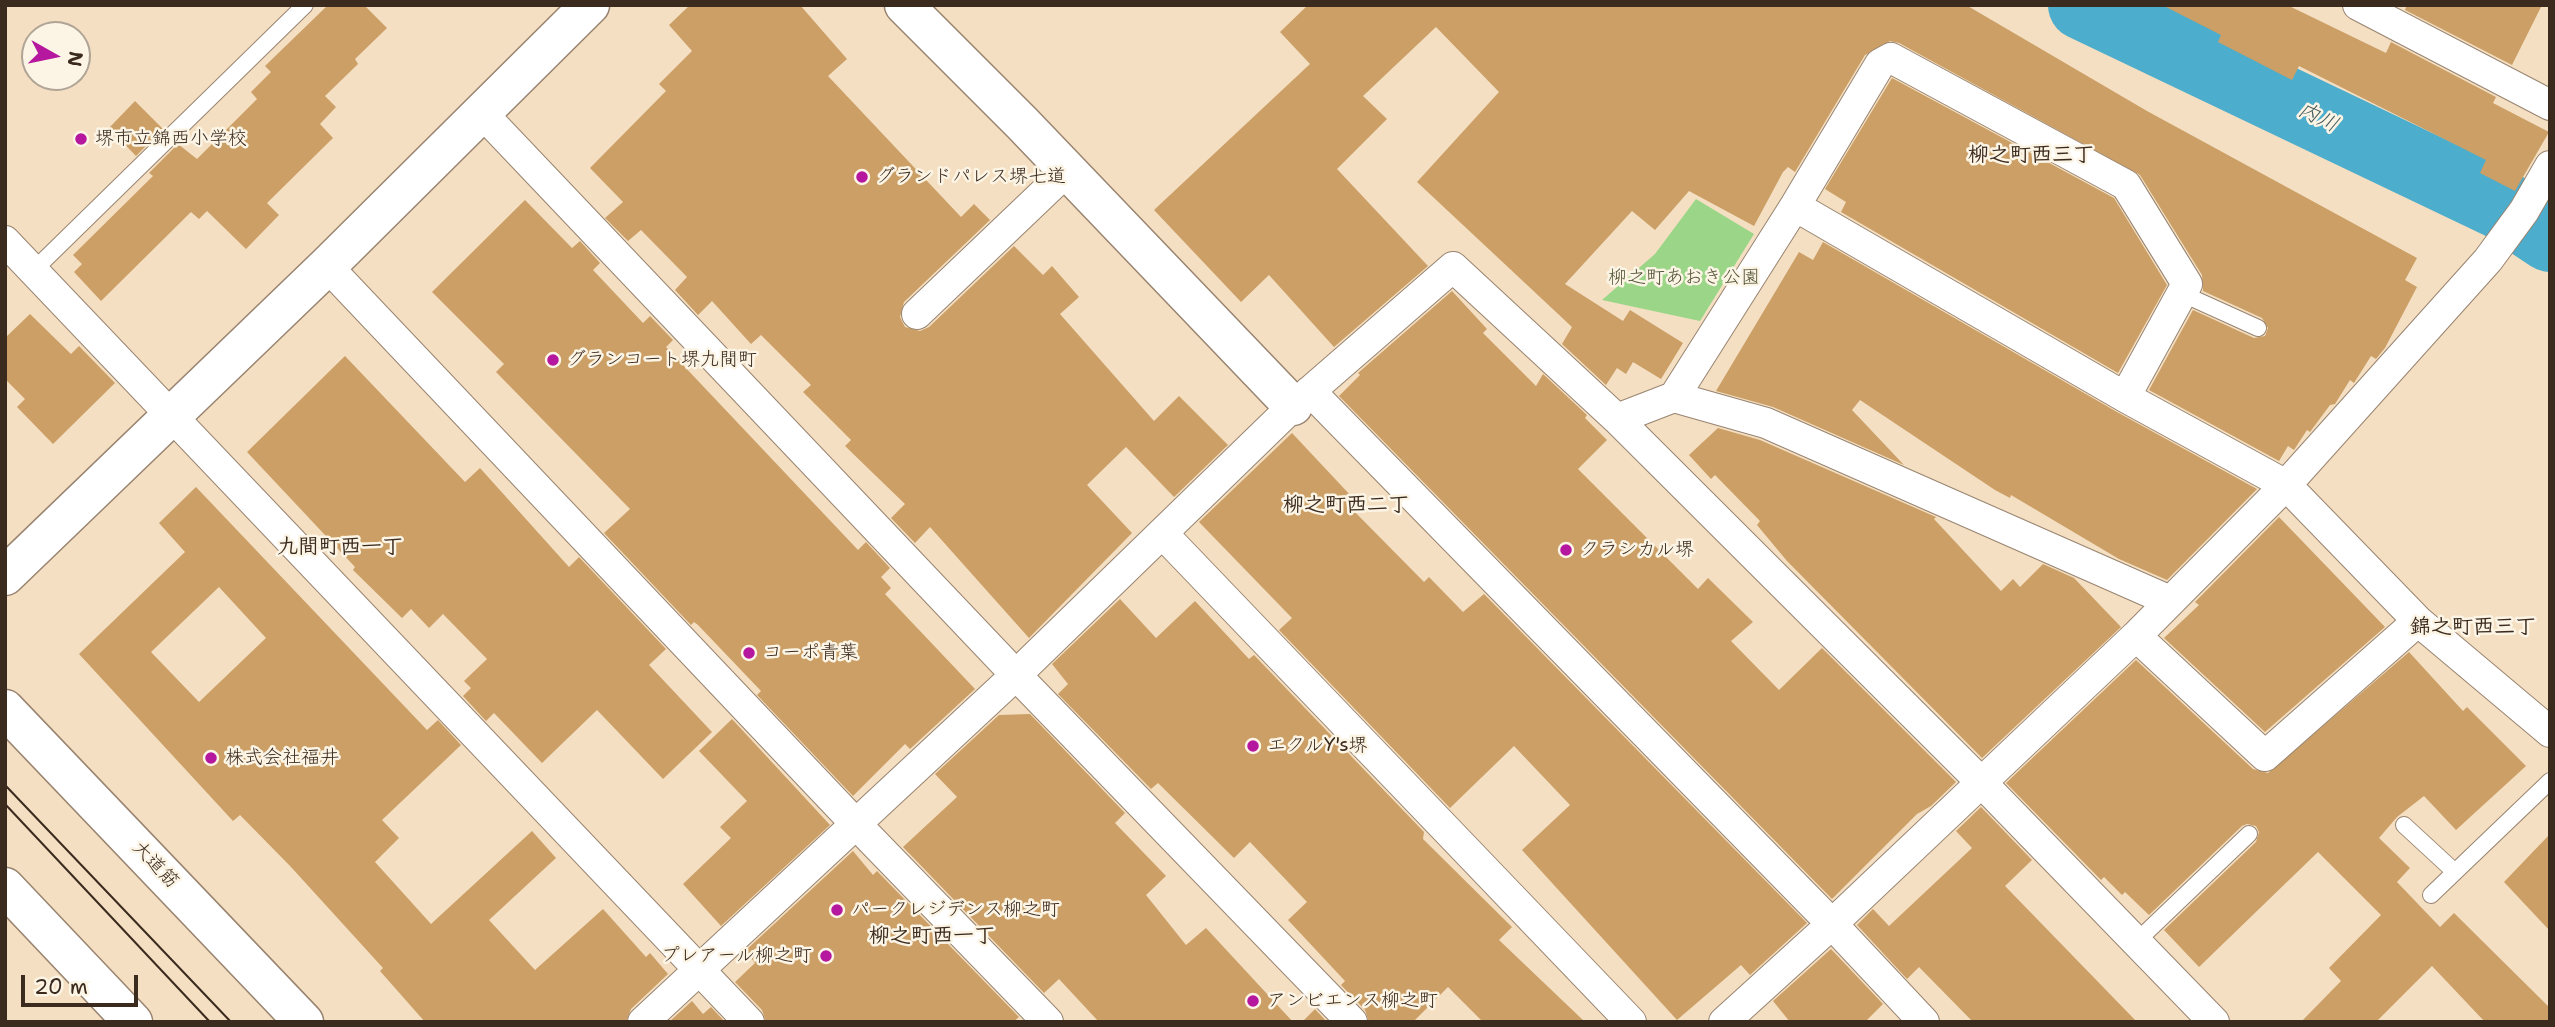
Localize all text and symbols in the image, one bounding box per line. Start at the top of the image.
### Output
north arrow [21,21,91,91]
text: N [62,50,89,68]
water label: 内川 [2294,97,2342,139]
place label: 堺市立錦西小学校 [95,128,247,150]
marker: 堺市立錦西小学校 [73,131,89,147]
district label: 柳之町西三丁 [1968,143,2094,169]
place label: グランドパレス堺七道 [876,166,1066,188]
marker: グランドパレス堺七道 [854,169,870,185]
park label: 柳之町あおき公園 [1608,267,1760,289]
place label: グランコート堺九間町 [567,349,757,371]
marker: グランコート堺九間町 [545,352,561,368]
district label: 柳之町西二丁 [1283,493,1409,519]
district label: 九間町西一丁 [277,535,403,561]
place label: クラシカル堺 [1580,539,1694,561]
marker: クラシカル堺 [1558,542,1574,558]
district label: 錦之町西三丁 [2410,615,2536,641]
place label: コーポ青葉 [763,642,858,664]
marker: コーポ青葉 [741,645,757,661]
place label: エクルY's堺 [1267,735,1368,757]
marker: エクルY's堺 [1245,738,1261,754]
place label: 株式会社福井 [225,747,339,769]
marker: 株式会社福井 [203,750,219,766]
street label: 大道筋 [127,837,183,893]
place label: パークレジデンス柳之町 [851,899,1060,921]
marker: パークレジデンス柳之町 [829,902,845,918]
district label: 柳之町西一丁 [869,924,995,950]
place label: プレアール柳之町 [661,945,812,967]
marker: プレアール柳之町 [818,948,834,964]
scale bar [24,960,142,1004]
text: 20 m [34,973,88,1001]
place label: アンビエンス柳之町 [1267,990,1438,1012]
marker: アンビエンス柳之町 [1245,993,1261,1009]

